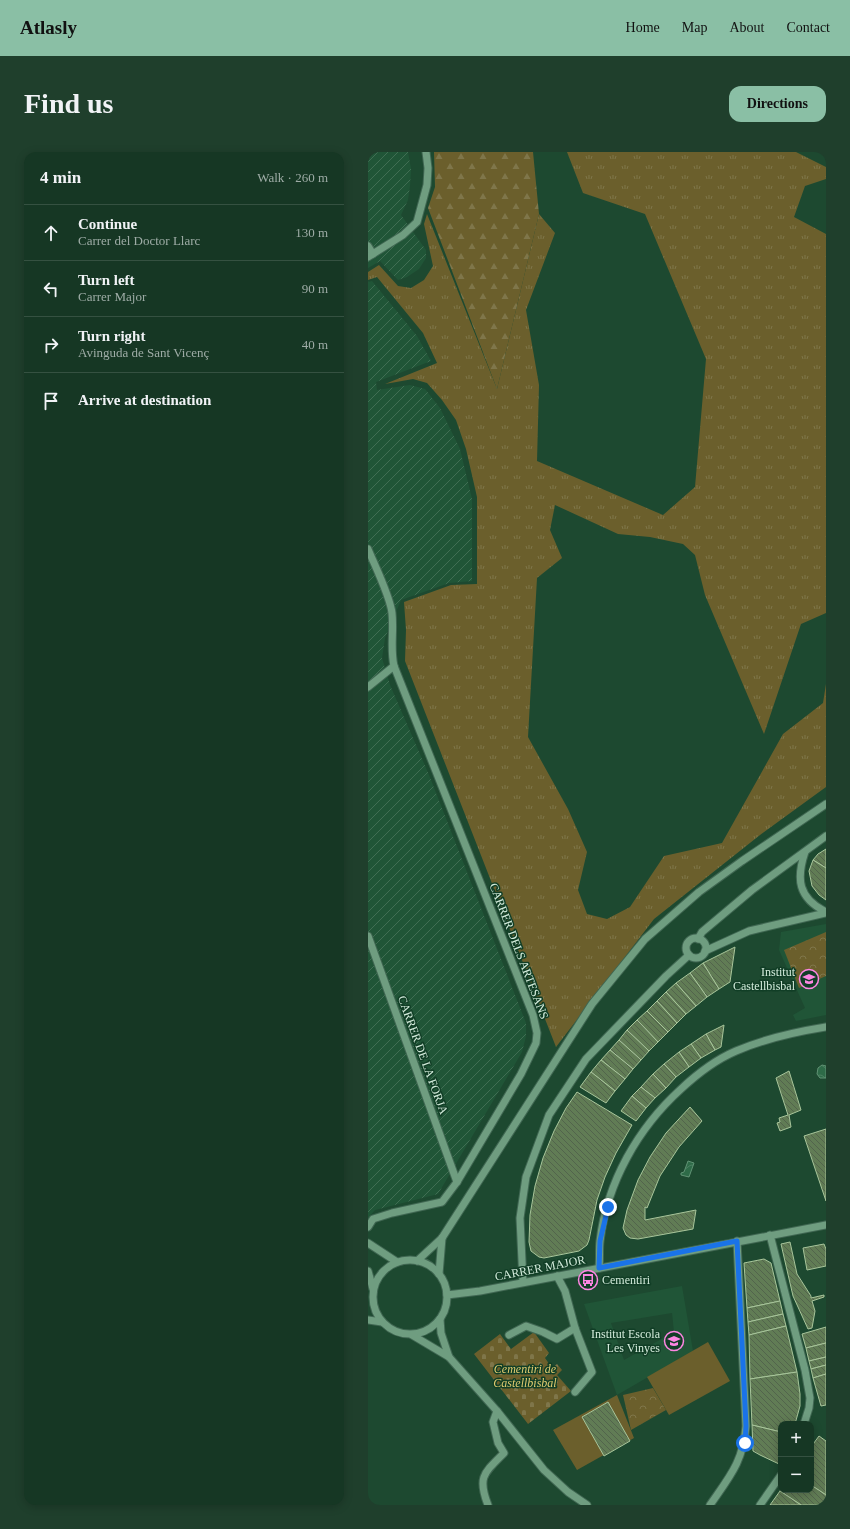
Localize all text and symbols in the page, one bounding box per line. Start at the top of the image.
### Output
text: Atlasly [20,17,77,38]
text: Home [626,20,660,35]
text: Map [682,20,707,35]
text: About [729,20,764,35]
text: Contact [786,20,830,35]
button: Directions [729,86,826,122]
text: Find us [24,88,114,119]
text: 4 min [40,168,81,187]
text: Walk · 260 m [257,170,328,185]
text: Continue [78,216,137,232]
icon: ahead [40,222,62,244]
text: 130 m [295,225,328,240]
text: Carrer del Doctor Llarc [78,233,200,248]
text: Turn left [78,272,135,288]
icon: left [40,278,62,300]
text: 90 m [302,281,328,296]
text: Carrer Major [78,289,146,304]
text: Turn right [78,328,145,344]
icon: right [40,334,62,356]
text: 40 m [302,337,328,352]
text: Avinguda de Sant Vicenç [78,345,209,360]
icon: arrive [40,390,62,412]
text: Arrive at destination [78,392,211,408]
street label: CARRER DELS ARTESANS [487,881,551,1021]
place label: Institut Castellbisbal [733,965,796,993]
school or university icon: Institut Castellbisbal [798,968,820,990]
street label: CARRER DE LA FORJA [395,994,451,1116]
route end [599,1198,617,1216]
street label: CARRER MAJOR [494,1252,586,1284]
bus stop icon: Cementiri [577,1269,599,1291]
place label: Cementiri [602,1273,651,1287]
place label: Institut Escola Les Vinyes [591,1327,661,1355]
school or university icon: Institut Escola Les Vinyes [663,1330,685,1352]
park label: Cementiri de Castellbisbal [493,1362,557,1390]
map controls [778,1421,814,1493]
button: + [778,1421,814,1457]
route start [736,1434,754,1452]
button: − [778,1457,814,1493]

